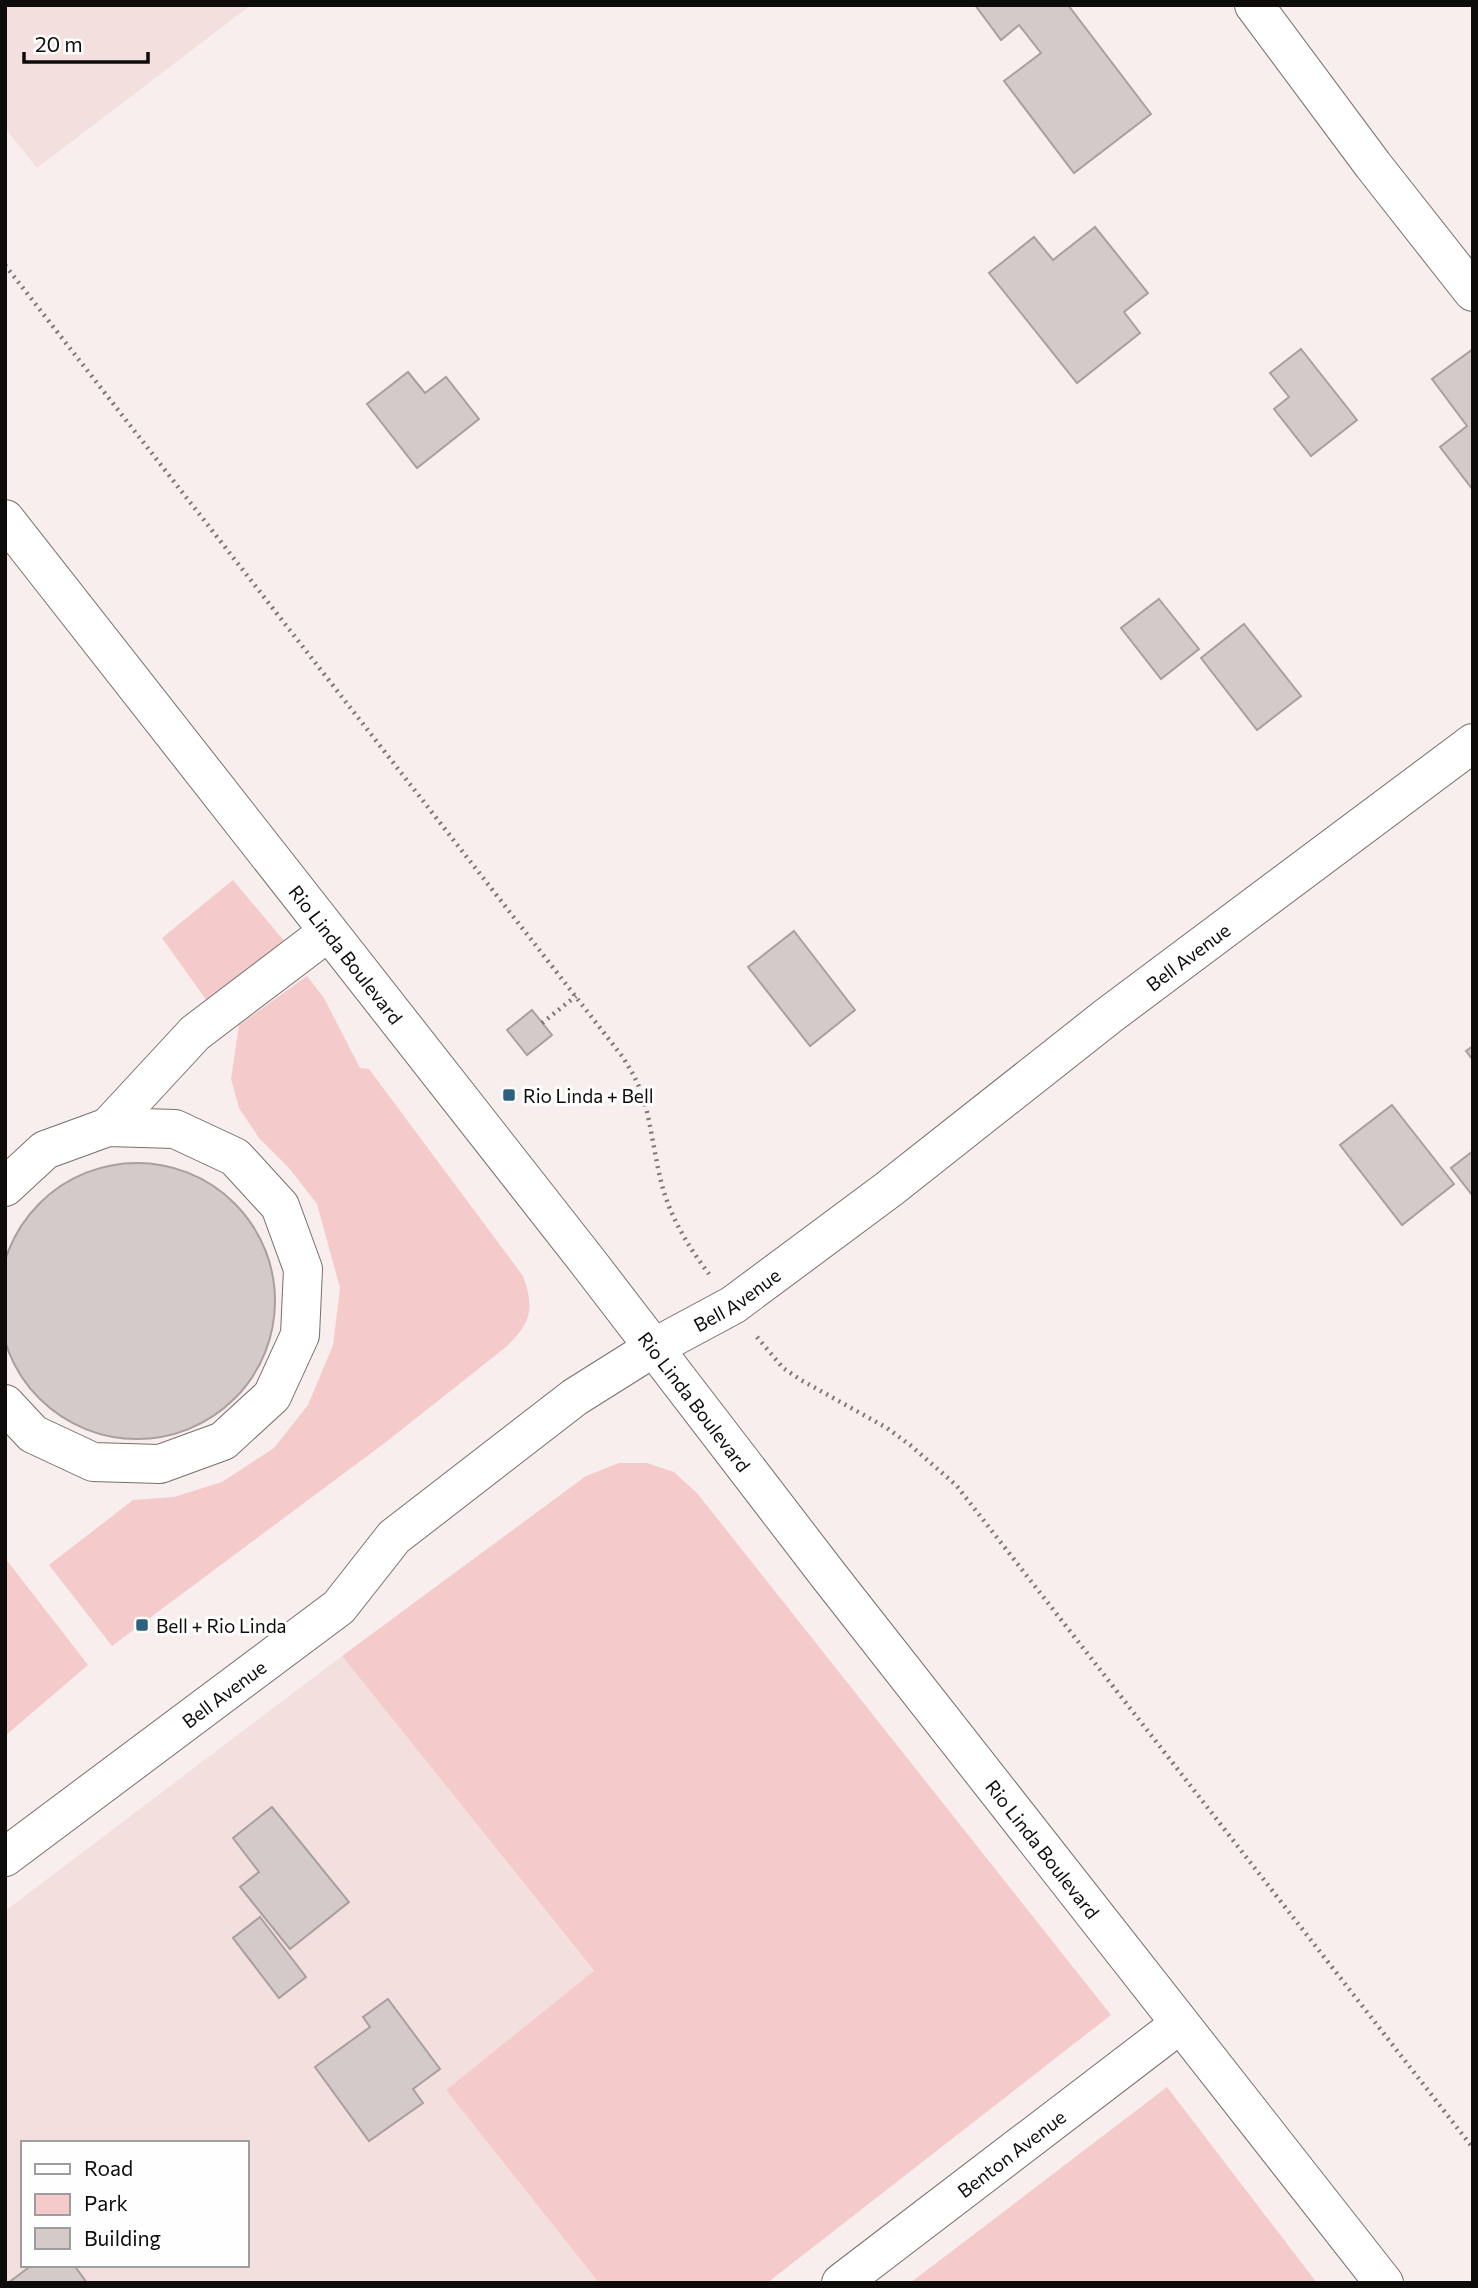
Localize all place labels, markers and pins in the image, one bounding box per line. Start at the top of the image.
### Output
place label: Rio Linda + Bell [523,1084,654,1107]
marker: Rio Linda + Bell [501,1087,517,1103]
place label: Bell + Rio Linda [156,1614,287,1637]
marker: Bell + Rio Linda [134,1617,150,1633]

